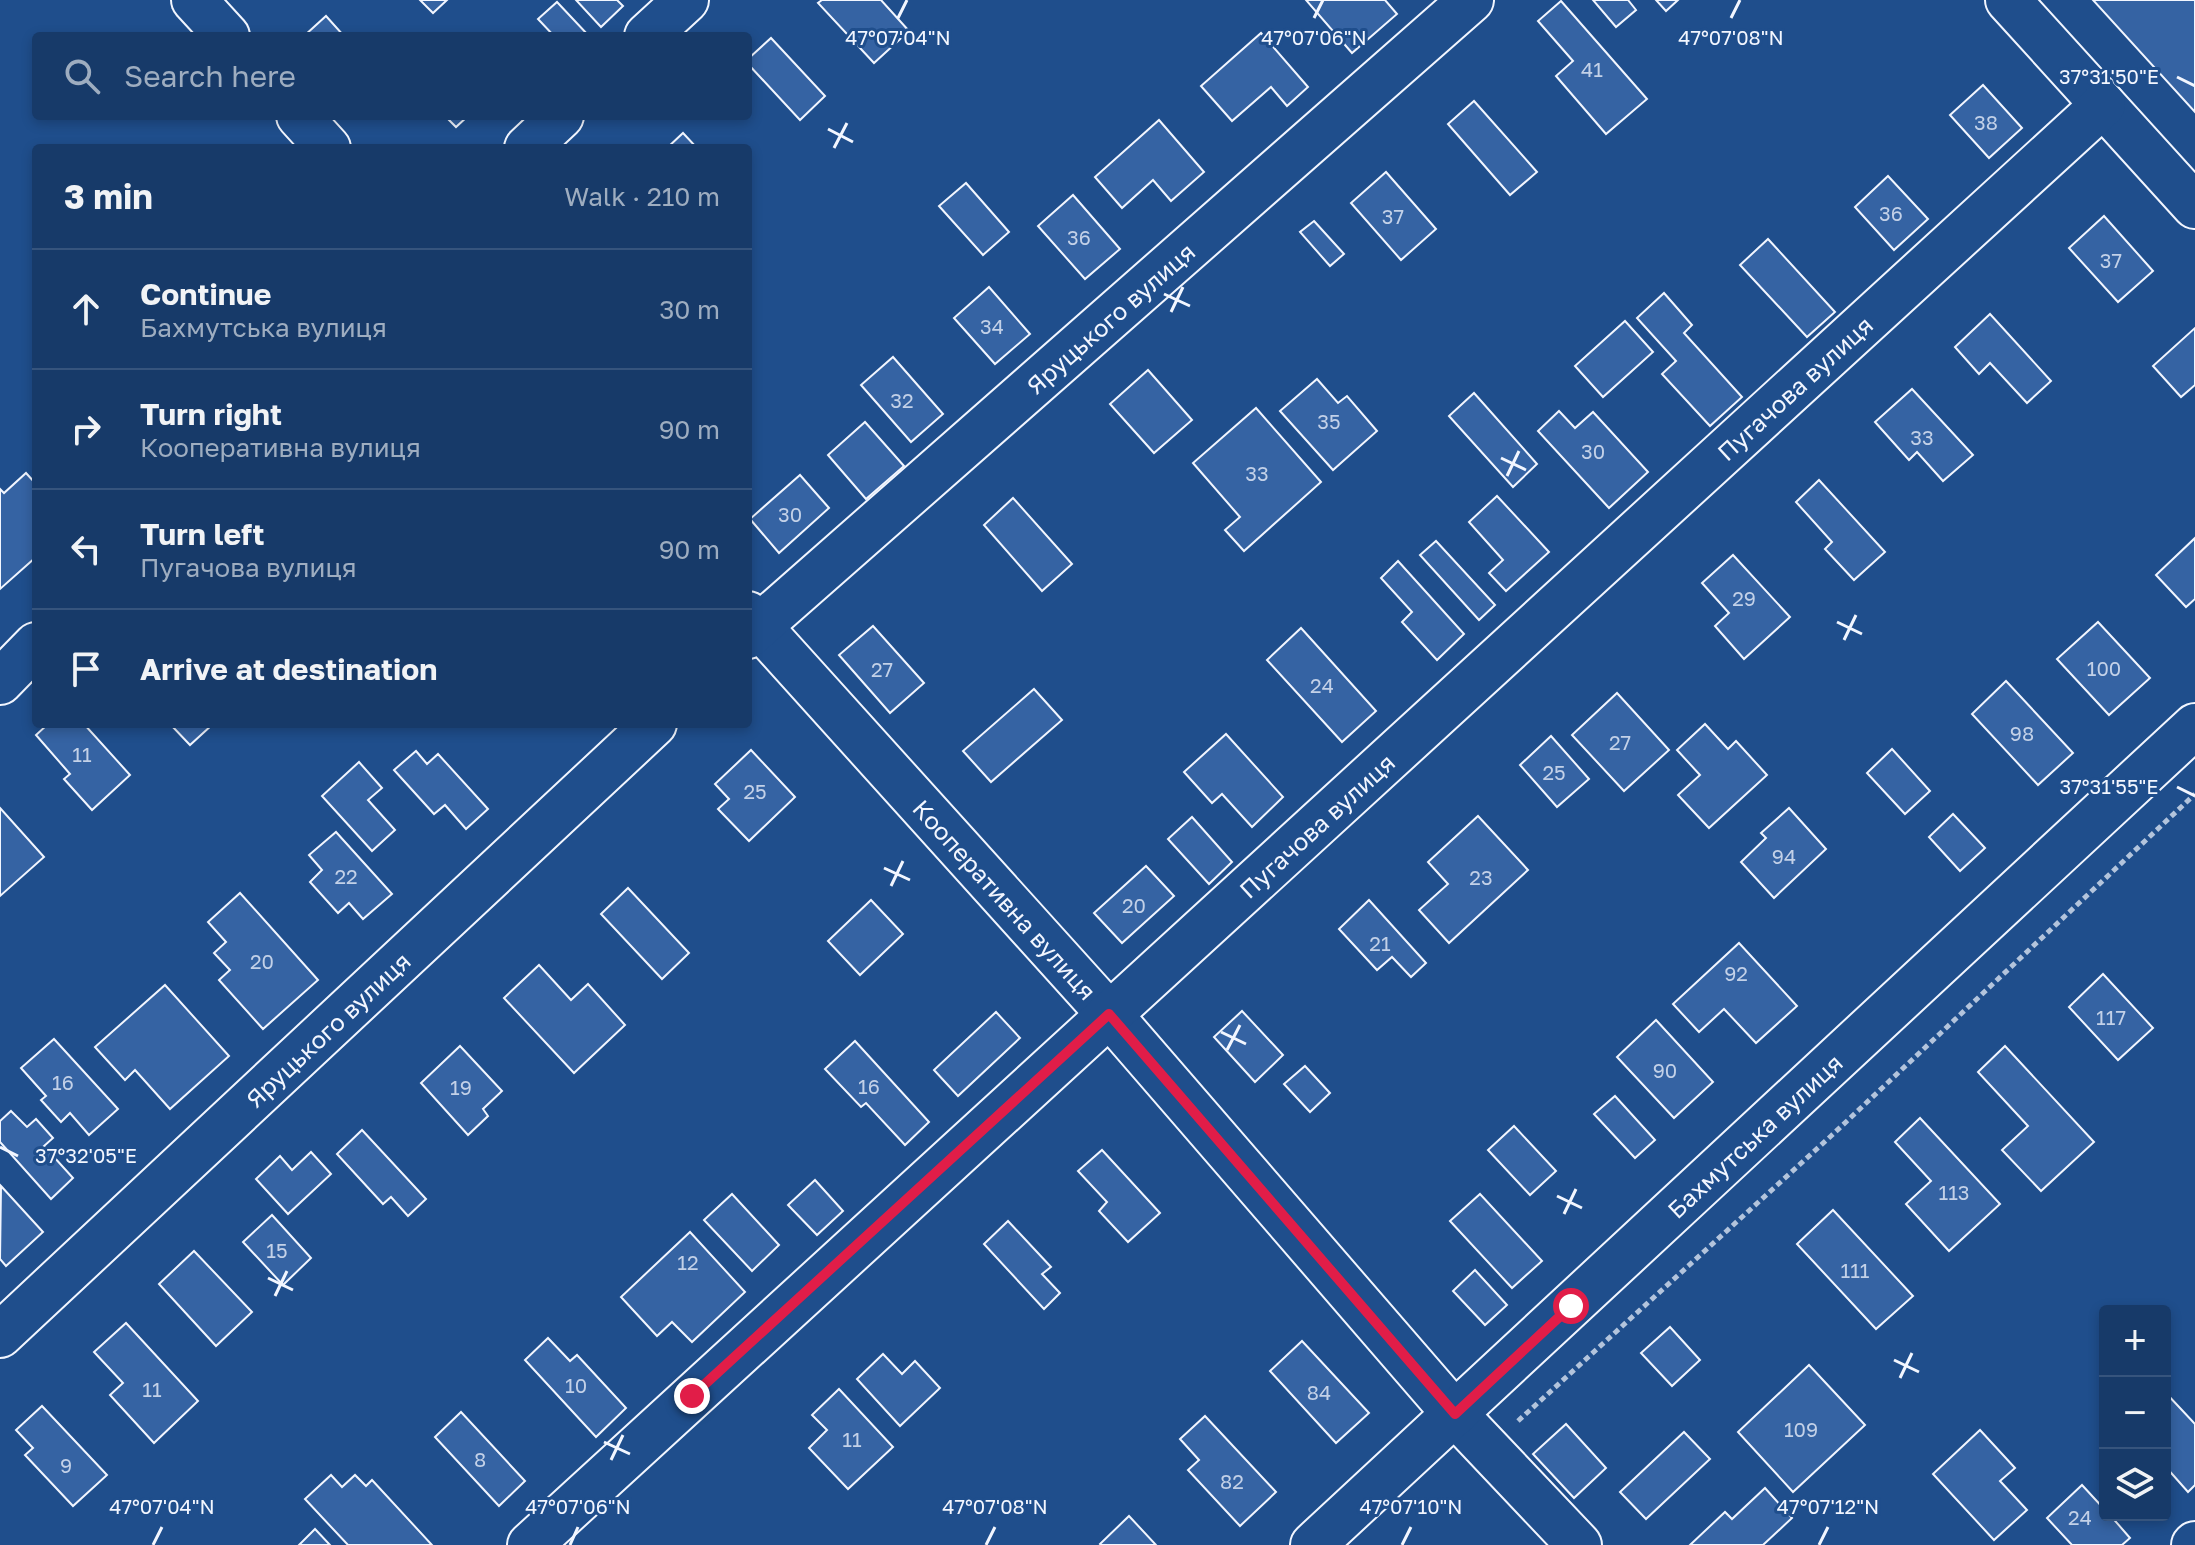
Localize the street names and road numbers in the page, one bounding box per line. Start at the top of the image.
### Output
street label: Яруцького вулиця [1020,236,1200,399]
street label: Пугачова вулиця [1711,309,1878,466]
street label: Пугачова вулиця [1233,747,1400,903]
street label: Кооперативна вулиця [908,793,1103,1005]
street label: Яруцького вулиця [239,945,416,1113]
street label: Бахмутська вулиця [1661,1047,1847,1224]

